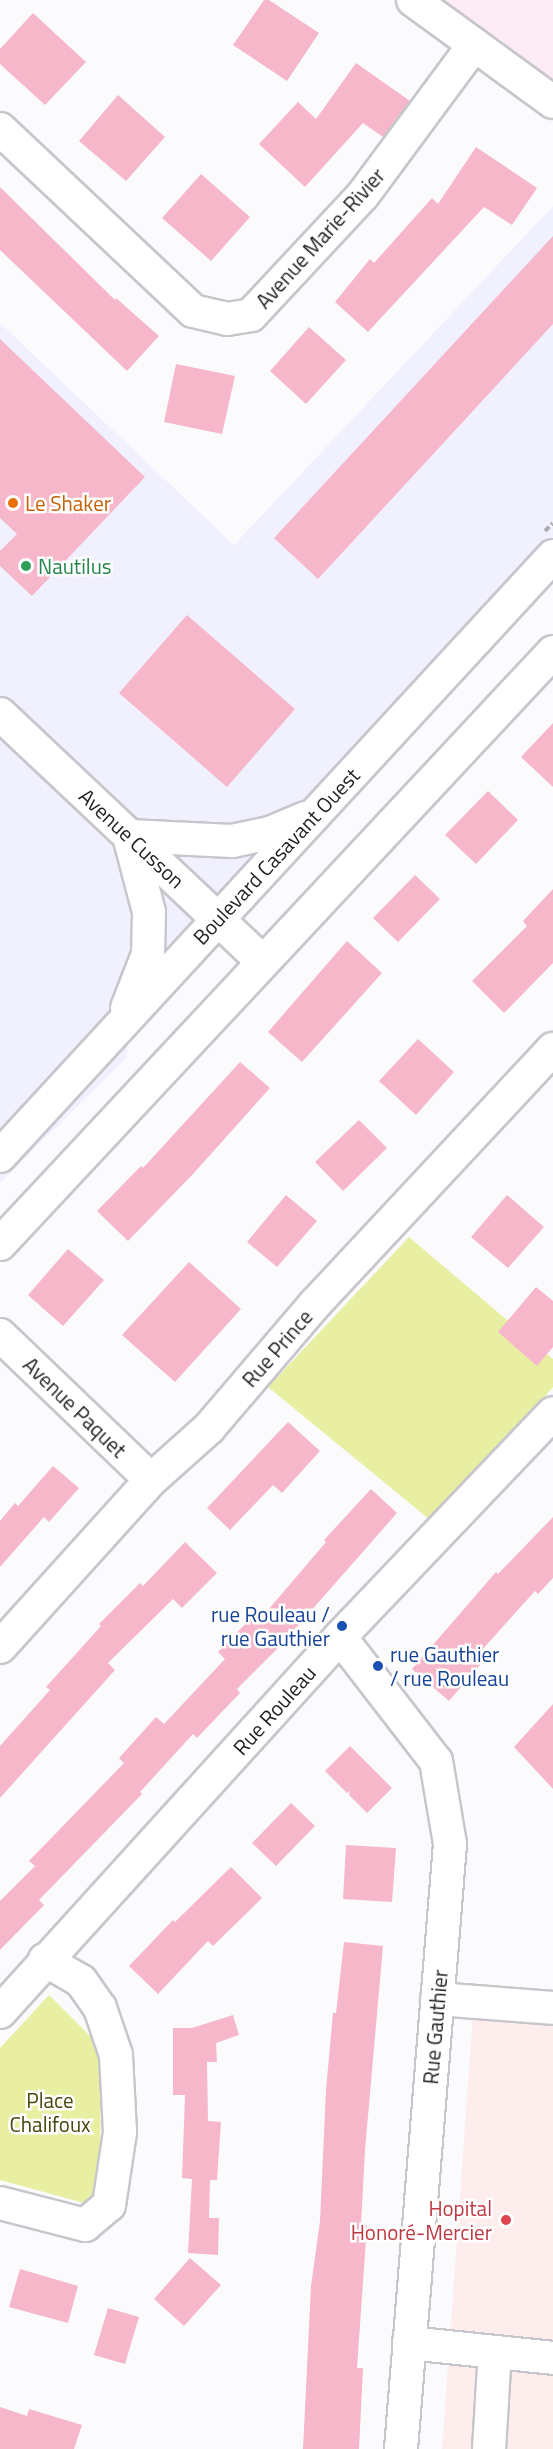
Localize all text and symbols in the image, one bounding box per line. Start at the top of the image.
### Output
street label: Avenue Marie-Rivier [250,163,390,313]
place label: Le Shaker [25,490,111,516]
marker: Le Shaker [6,496,20,510]
place label: Nautilus [38,553,112,579]
marker: Nautilus [19,559,33,573]
street label: Boulevard Casavant Ouest [188,763,364,949]
street label: Avenue Cusson [74,783,190,893]
street label: Rue Prince [236,1304,318,1392]
street label: Avenue Paquet [18,1352,132,1462]
place label: rue Rouleau / rue Gauthier [211,1601,330,1651]
marker: rue Rouleau / rue Gauthier [335,1619,349,1633]
place label: rue Gauthier / rue Rouleau [390,1641,509,1691]
marker: rue Gauthier / rue Rouleau [371,1659,385,1673]
street label: Rue Rouleau [227,1660,321,1760]
street label: Rue Gauthier [417,1969,453,2085]
park label: Place Chalifoux [9,2087,91,2137]
place label: Hopital Honoré-Mercier [351,2195,492,2245]
marker: Hopital Honoré-Mercier [497,2211,515,2229]

